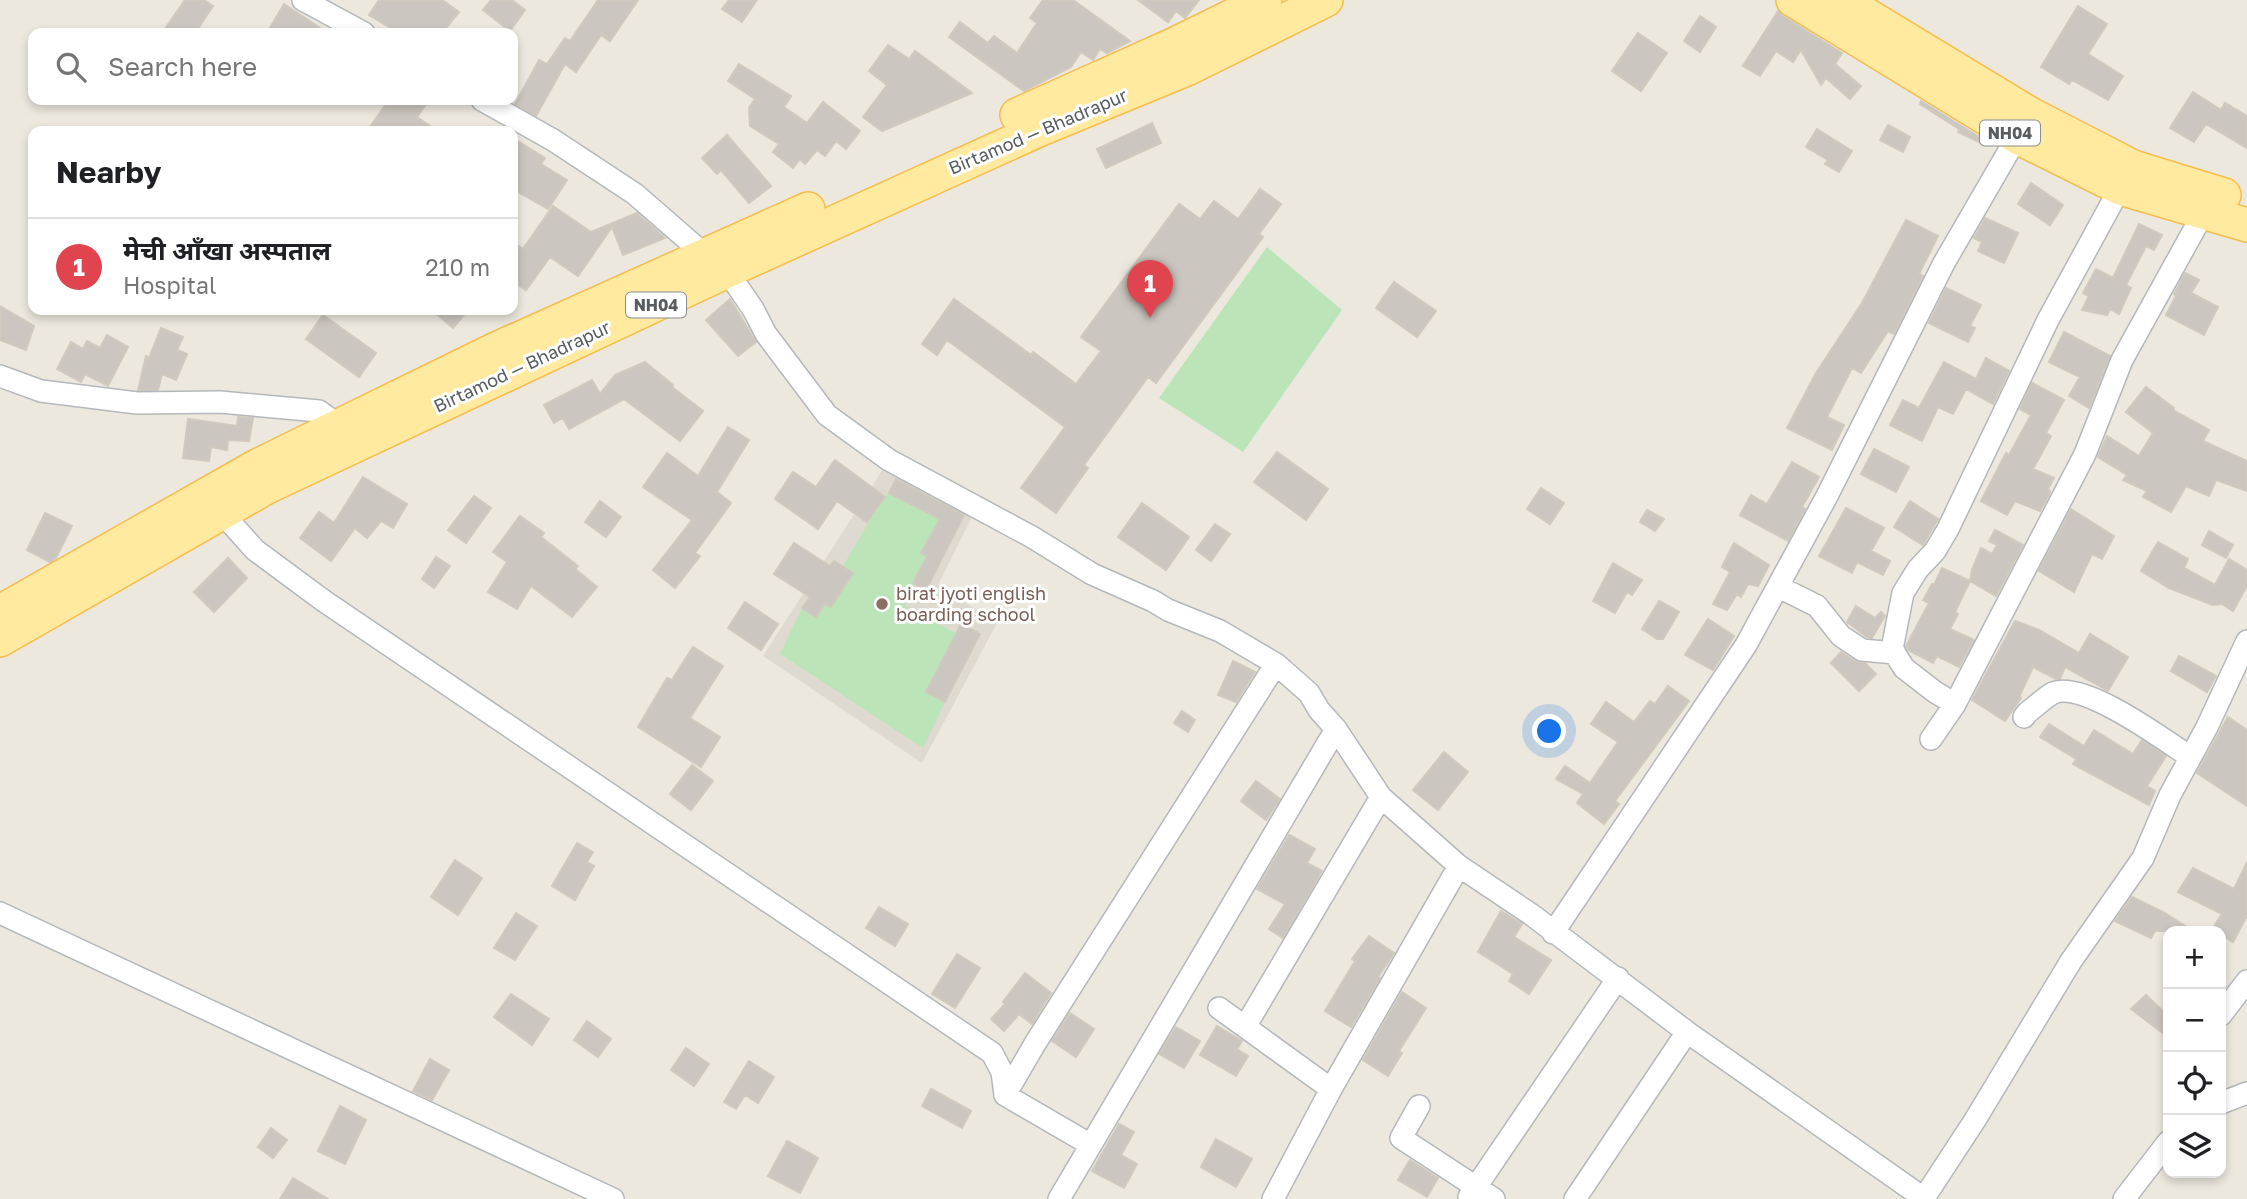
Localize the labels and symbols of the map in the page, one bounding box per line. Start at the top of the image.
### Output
street label: Birtamod — Bhadrapur [945,83,1130,179]
road number: NH04 [1980,120,2040,146]
pin: 1 [1127,260,1173,318]
road number: NH04 [626,292,686,318]
street label: Birtamod — Bhadrapur [430,316,613,417]
place label: birat jyoti english boarding school [896,582,1046,625]
marker: birat jyoti english boarding school [874,596,890,612]
your location [1532,714,1566,748]

